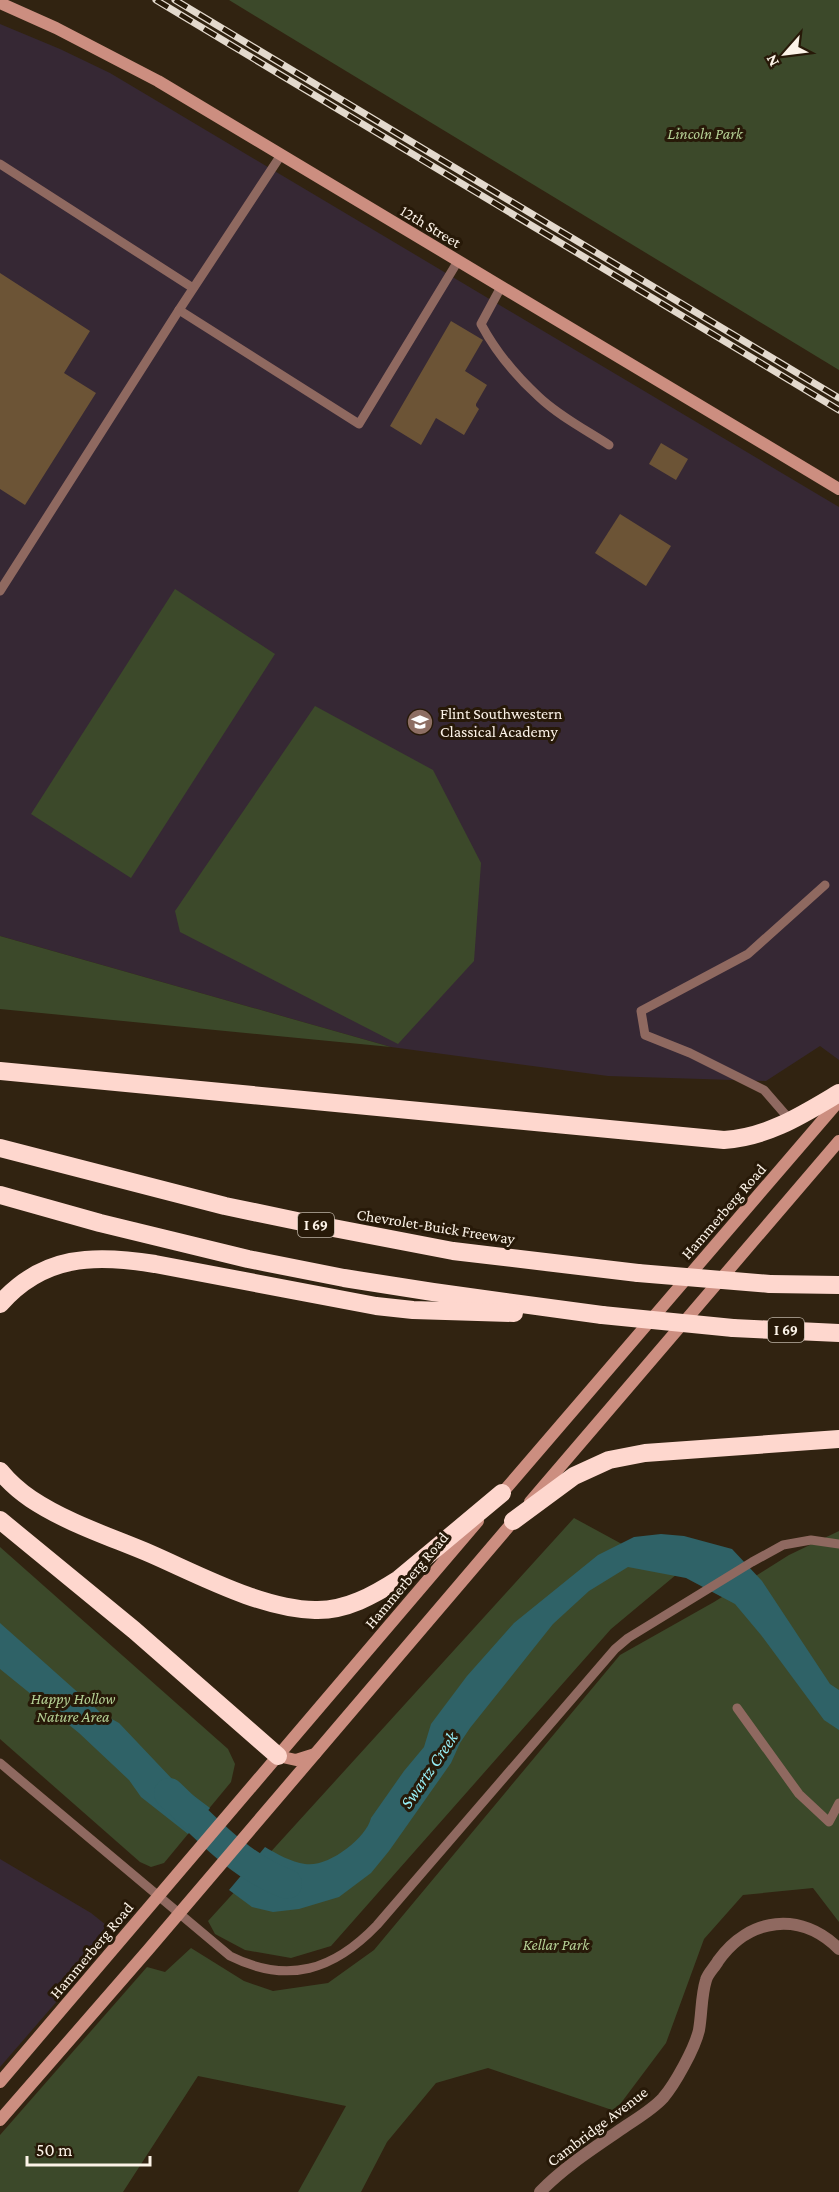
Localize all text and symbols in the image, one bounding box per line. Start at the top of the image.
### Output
north arrow [755,24,815,84]
text: N [762,52,782,70]
park label: Lincoln Park [667,125,744,142]
street label: 12th Street [398,202,465,251]
place label: Flint Southwestern Classical Academy [440,705,563,741]
school or university icon: Flint Southwestern Classical Academy [405,707,435,737]
street label: Hammerberg Road [678,1160,770,1263]
street label: Chevrolet-Buick Freeway [355,1206,517,1249]
road number: I 69 [298,1213,334,1237]
road number: I 69 [768,1318,804,1342]
street label: Hammerberg Road [361,1528,453,1632]
park label: Happy Hollow Nature Area [30,1690,116,1725]
water label: Swartz Creek [396,1727,463,1812]
street label: Hammerberg Road [46,1898,138,2002]
park label: Kellar Park [523,1936,590,1953]
street label: Cambridge Avenue [544,2083,651,2170]
scale bar [27,2129,150,2167]
text: 50 m [36,2140,73,2160]

